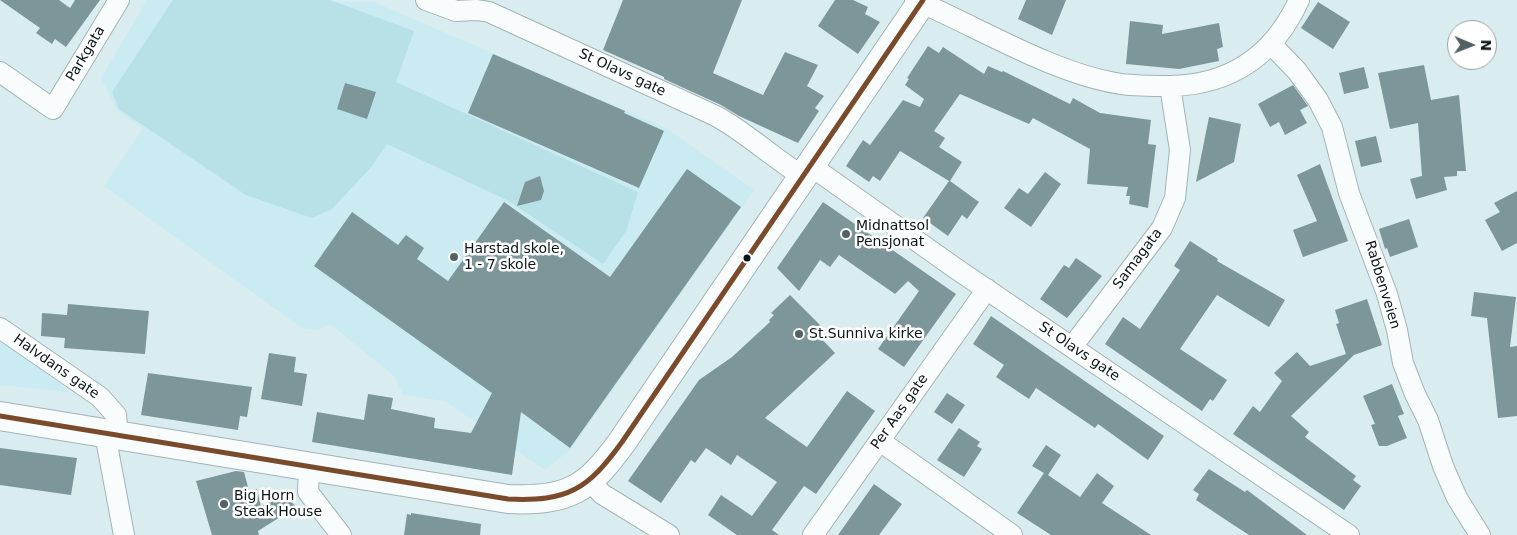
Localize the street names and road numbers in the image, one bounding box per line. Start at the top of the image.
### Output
street label: Parkgata [63,23,109,85]
street label: St Olavs gate [576,46,668,100]
street label: Samagata [1110,226,1166,292]
street label: Rabbenveien [1361,239,1403,331]
street label: St Olavs gate [1035,319,1123,385]
street label: Halvdans gate [10,331,102,403]
street label: Per Aas gate [868,371,932,453]

